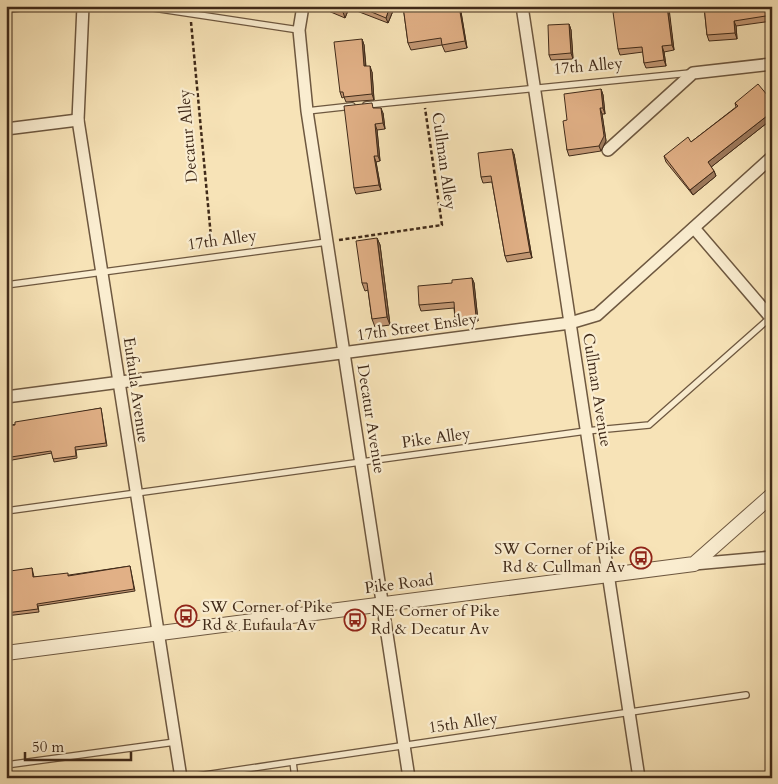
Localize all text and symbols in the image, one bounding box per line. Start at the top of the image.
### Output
street label: 17th Alley [552,52,624,80]
street label: Decatur Alley [173,88,203,184]
street label: Cullman Alley [426,111,462,212]
street label: 17th Alley [186,224,259,256]
street label: 17th Street Ensley [355,308,479,346]
street label: Cullman Avenue [577,332,617,448]
street label: Eufaula Avenue [118,336,154,444]
street label: Decatur Avenue [352,363,390,475]
street label: Pike Alley [400,422,472,454]
place label: SW Corner of Pike Rd & Cullman Av [494,538,626,578]
bus stop icon: SW Corner of Pike Rd & Cullman Av [629,546,653,570]
street label: Pike Road [363,569,435,599]
place label: SW Corner of Pike Rd & Eufaula Av [202,596,333,636]
place label: NE Corner of Pike Rd & Decatur Av [371,600,500,640]
bus stop icon: SW Corner of Pike Rd & Eufaula Av [174,604,198,628]
bus stop icon: NE Corner of Pike Rd & Decatur Av [343,608,367,632]
street label: 15th Alley [427,707,500,739]
scale bar [25,729,131,761]
text: 50 m [32,737,64,757]

